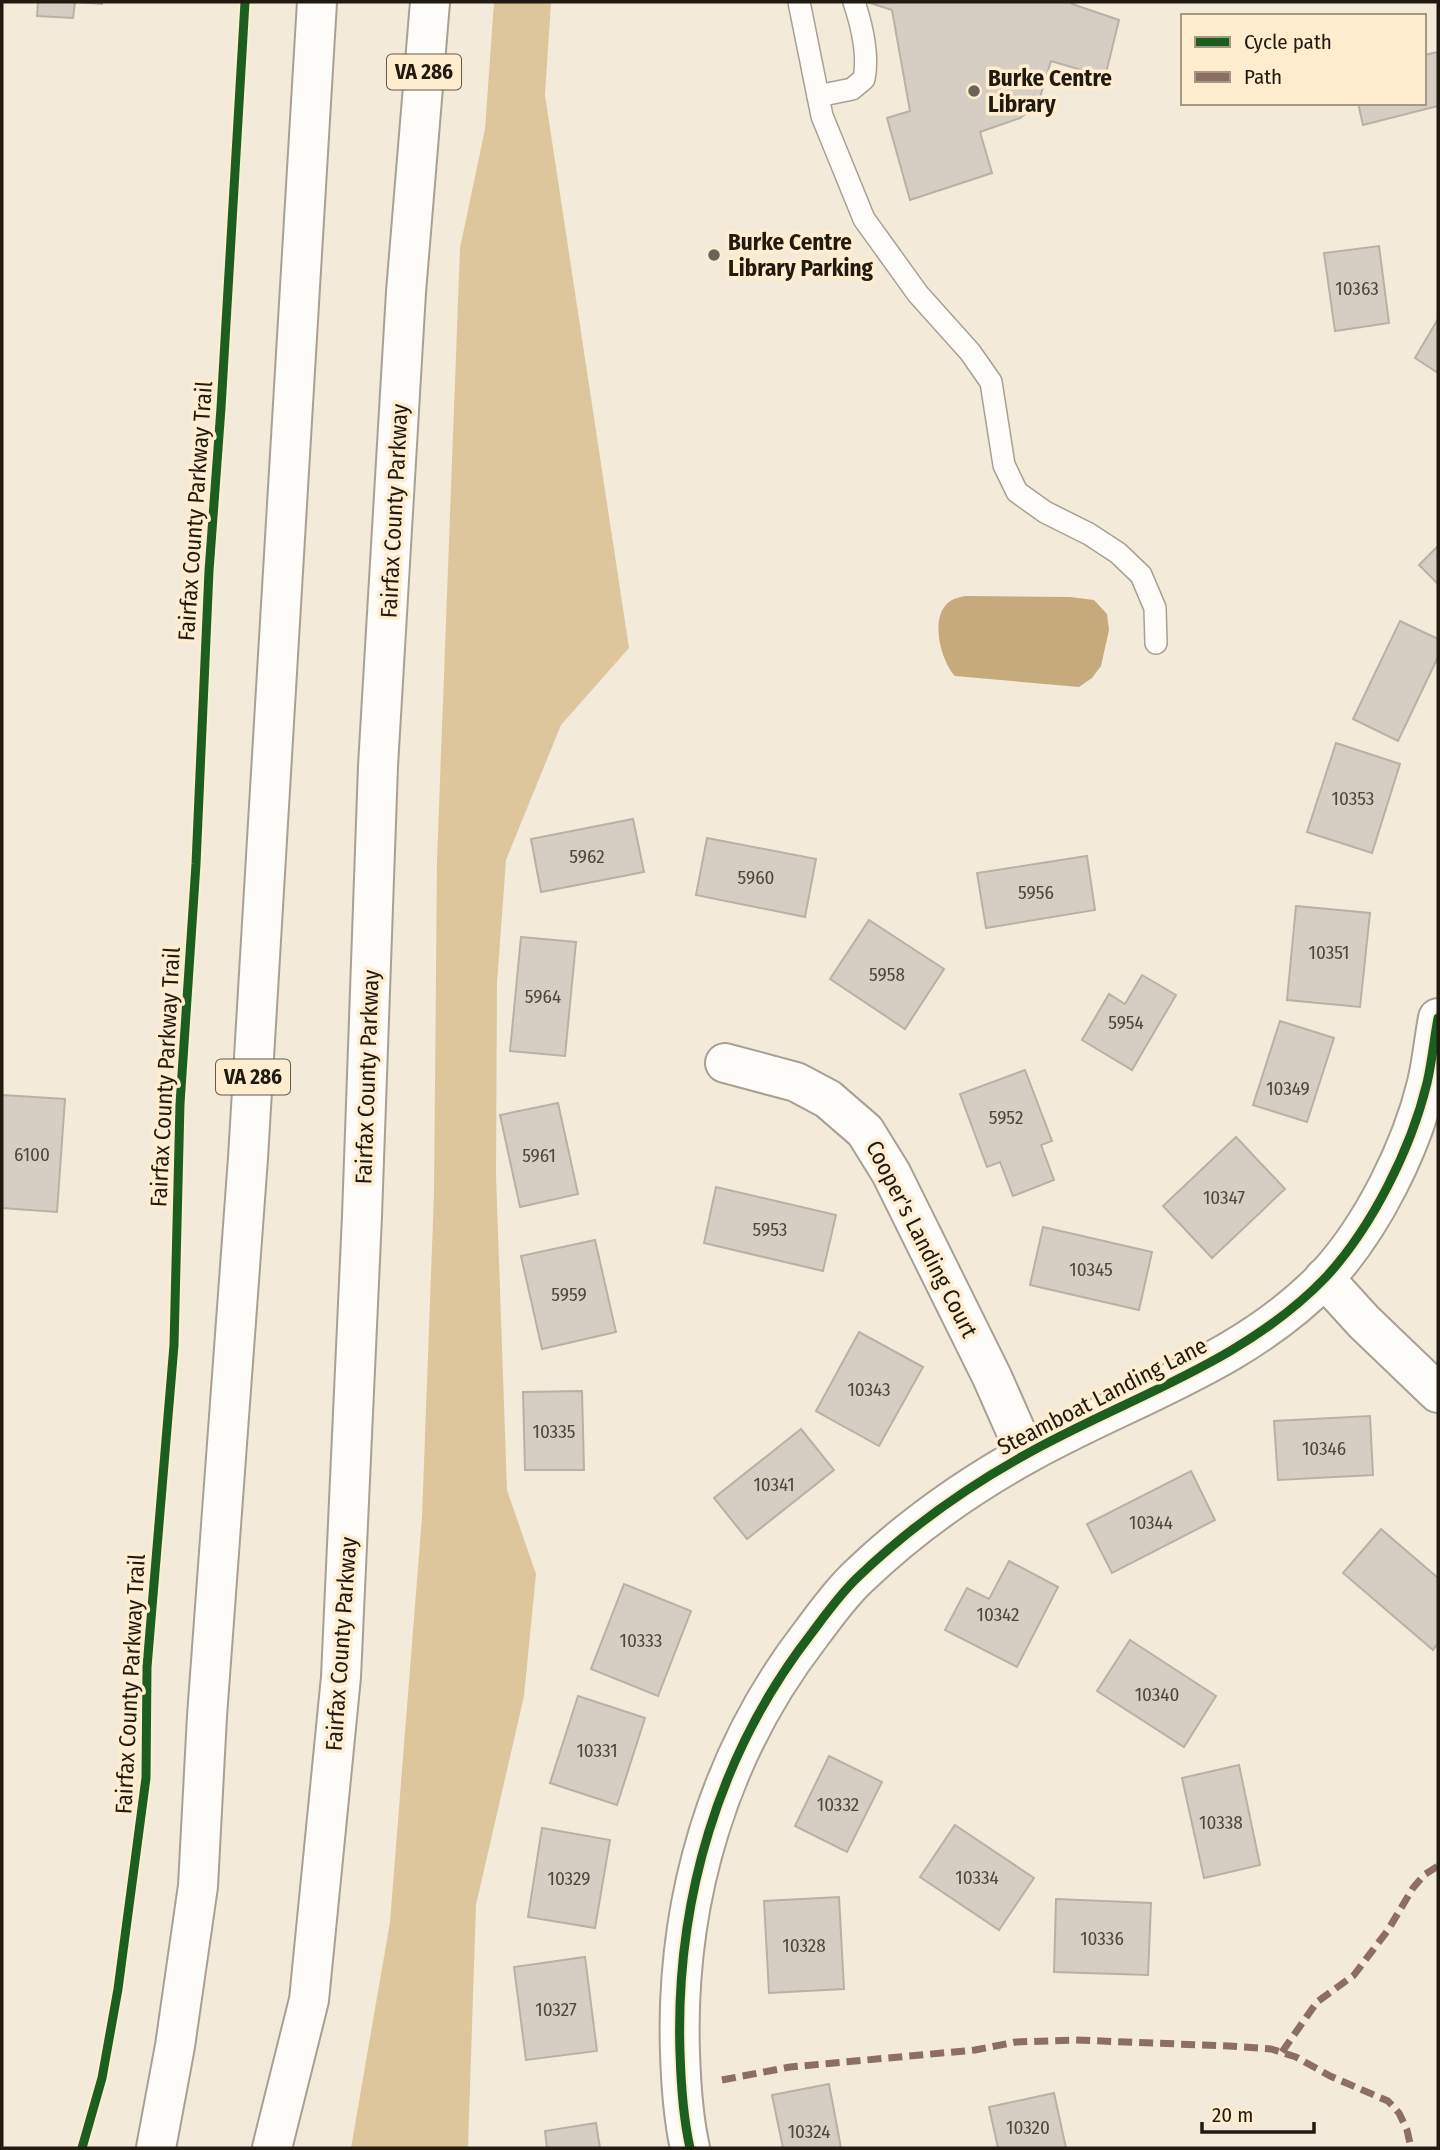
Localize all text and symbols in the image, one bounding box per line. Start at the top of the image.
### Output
legend [1181,14,1426,105]
text: Cycle path [1244,29,1332,55]
road number: VA 286 [387,55,461,90]
place label: Burke Centre Library [988,64,1112,118]
text: Path [1244,64,1282,90]
marker: Burke Centre Library [966,83,982,99]
place label: Burke Centre Library Parking [728,228,873,282]
marker: Burke Centre Library Parking [706,247,722,263]
house number: 10363 [1335,277,1379,300]
street label: Fairfax County Parkway Trail [172,380,218,642]
street label: Fairfax County Parkway [374,402,414,619]
house number: 10353 [1332,787,1374,810]
house number: 5962 [569,845,605,868]
house number: 5960 [738,866,775,889]
house number: 5956 [1018,881,1054,904]
house number: 10351 [1309,941,1349,964]
street label: Fairfax County Parkway Trail [144,946,186,1208]
house number: 5958 [869,963,905,986]
street label: Fairfax County Parkway [349,969,385,1185]
house number: 5964 [525,985,561,1008]
house number: 5954 [1108,1011,1144,1034]
road number: VA 286 [216,1060,290,1094]
house number: 10349 [1266,1077,1310,1100]
house number: 5952 [989,1106,1023,1129]
street label: Cooper's Landing Court [860,1136,984,1343]
house number: 6100 [14,1143,50,1166]
house number: 5961 [522,1144,556,1167]
house number: 10347 [1203,1186,1245,1209]
house number: 5953 [753,1218,787,1241]
house number: 10345 [1069,1258,1113,1281]
house number: 5959 [551,1283,587,1306]
street label: Steamboat Landing Lane [992,1331,1212,1461]
house number: 10343 [847,1378,891,1401]
house number: 10335 [533,1420,575,1443]
house number: 10346 [1302,1437,1346,1460]
house number: 10341 [753,1473,795,1496]
house number: 10344 [1129,1511,1173,1534]
street label: Fairfax County Parkway [320,1535,362,1752]
street label: Fairfax County Parkway Trail [109,1553,151,1815]
house number: 10342 [977,1603,1019,1626]
house number: 10333 [620,1629,662,1652]
house number: 10340 [1135,1683,1179,1706]
house number: 10331 [576,1739,618,1762]
house number: 10332 [817,1793,859,1816]
house number: 10338 [1199,1811,1243,1834]
house number: 10334 [955,1866,999,1889]
house number: 10329 [547,1867,591,1890]
house number: 10336 [1080,1927,1124,1950]
house number: 10328 [782,1934,826,1957]
house number: 10327 [535,1998,577,2021]
scale bar [1202,2090,1314,2134]
text: 20 m [1212,2102,1253,2128]
house number: 10320 [1006,2116,1050,2139]
house number: 10324 [788,2120,830,2143]

